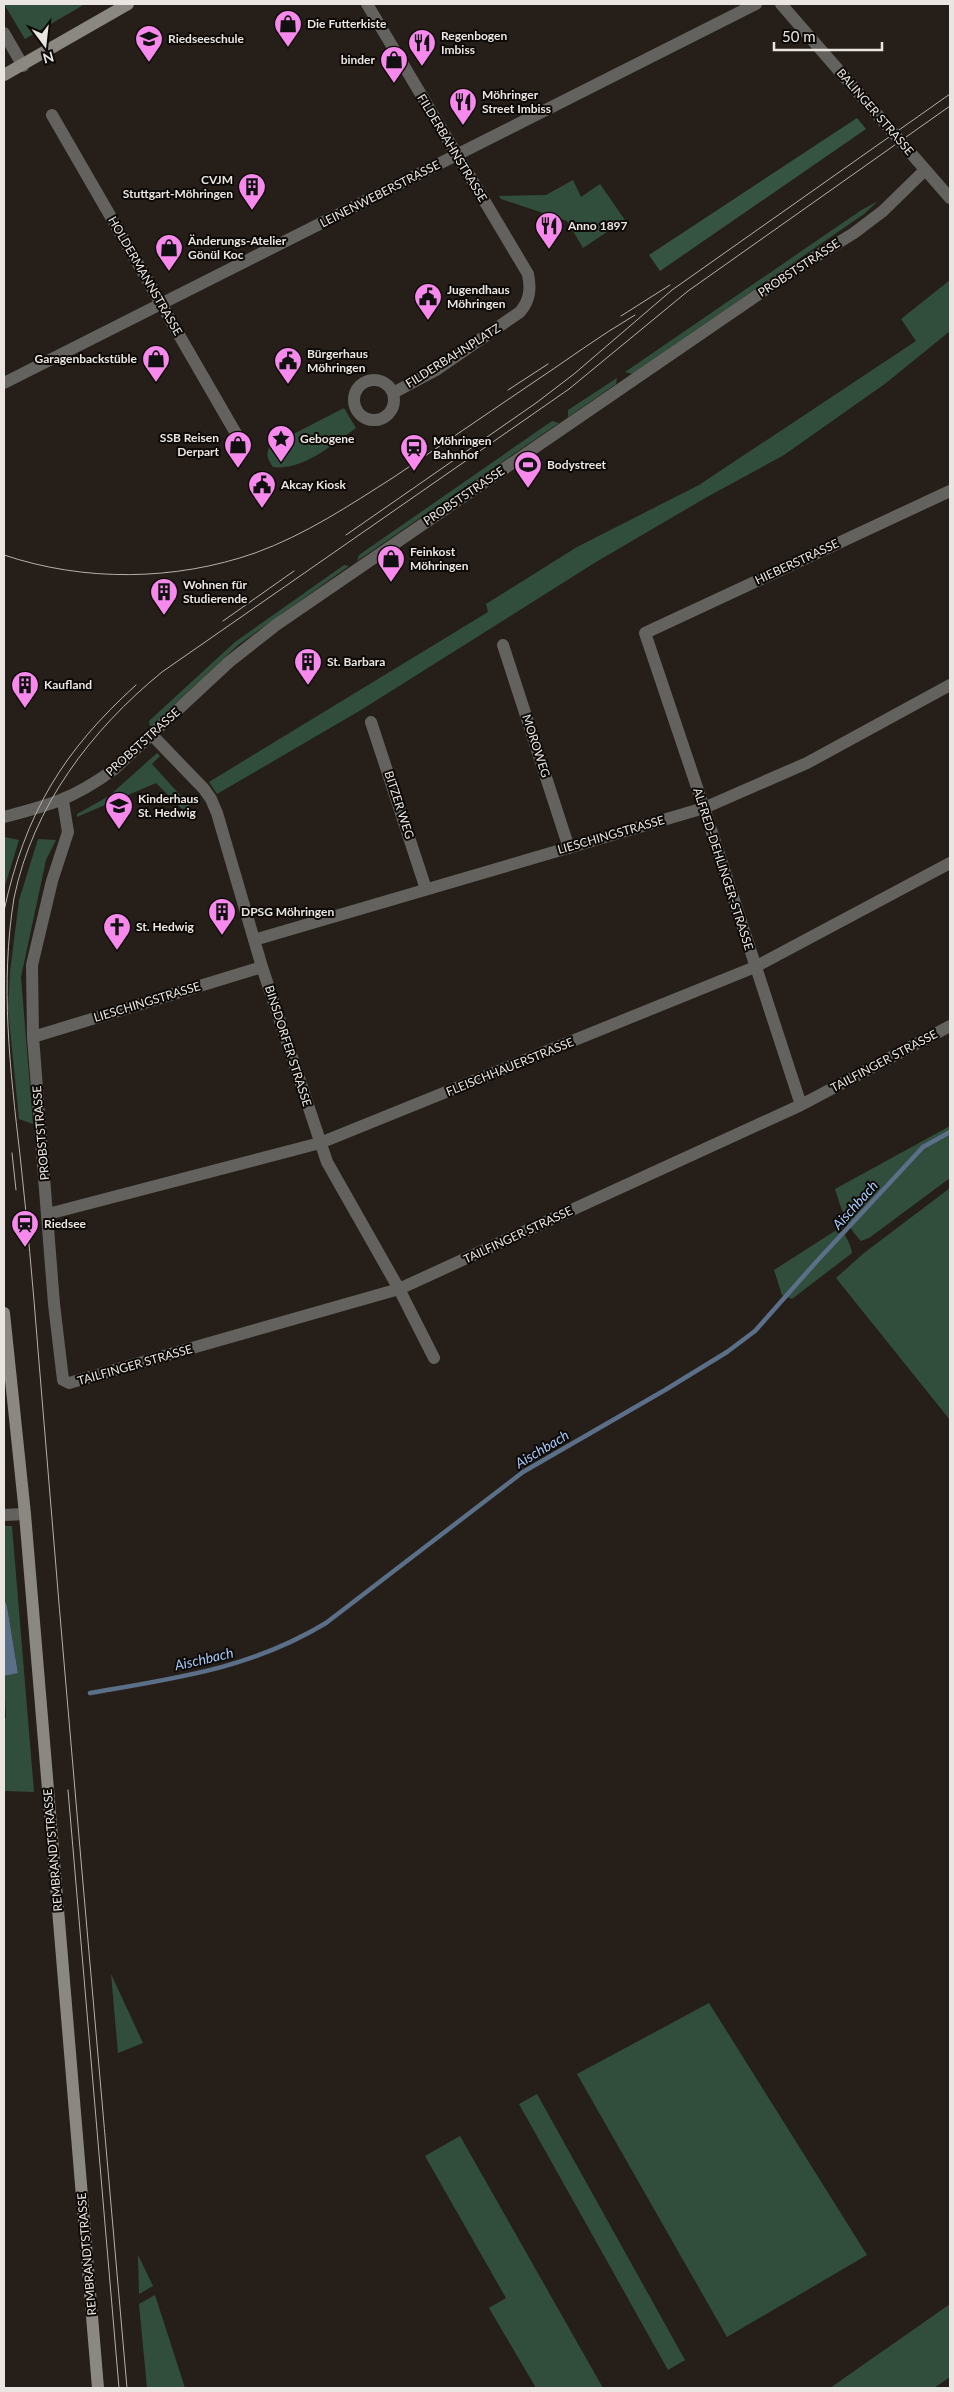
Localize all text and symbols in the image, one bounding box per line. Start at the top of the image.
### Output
shop icon: Die Futterkiste [273,9,303,48]
place label: Die Futterkiste [307,16,387,31]
north arrow [20,20,70,70]
scale bar [774,20,882,52]
school or university icon: Riedseeschule [134,24,164,63]
text: 50 m [782,27,816,45]
restaurant icon: Regenbogen Imbiss [407,28,437,67]
place label: Regenbogen Imbiss [441,28,507,57]
place label: Riedseeschule [168,31,245,46]
shop icon: binder [379,45,409,84]
text: N [41,48,56,68]
place label: binder [341,52,376,67]
street label: BALINGER STRASSE [834,65,917,158]
restaurant icon: Möhringer Street Imbiss [448,87,478,126]
place label: Möhringer Street Imbiss [482,87,551,116]
street label: FILDERBAHNSTRASSE [414,91,491,204]
street label: LEINENWEBERSTRASSE [317,157,442,230]
place label: CVJM Stuttgart-Möhringen [123,172,233,201]
building icon: CVJM Stuttgart-Möhringen [237,172,267,211]
restaurant icon: Anno 1897 [534,211,564,250]
street label: HOLDERMANNSTRASSE [105,213,186,338]
place label: Anno 1897 [567,218,628,233]
shop icon: Änderungs-Atelier Gönül Koc [154,233,184,272]
place label: Änderungs-Atelier Gönül Koc [187,233,287,262]
street label: PROBSTSTRASSE [755,235,843,300]
public building icon: Jugendhaus Möhringen [413,282,443,321]
place label: Jugendhaus Möhringen [447,282,510,311]
street label: FILDERBAHNPLATZ [403,320,503,391]
shop icon: Garagenbackstüble [141,344,171,383]
public building icon: Bürgerhaus Möhringen [273,346,303,385]
place label: Bürgerhaus Möhringen [307,346,368,375]
place label: Garagenbackstüble [35,351,138,366]
place icon: Gebogene [266,424,296,463]
place label: SSB Reisen Derpart [160,430,220,459]
shop icon: SSB Reisen Derpart [223,430,253,469]
place label: Gebogene [300,431,355,446]
station icon: Möhringen Bahnhof [399,433,429,472]
place label: Möhringen Bahnhof [433,433,492,462]
sports icon: Bodystreet [513,450,543,489]
place label: Bodystreet [547,457,607,472]
street label: PROBSTSTRASSE [420,463,507,528]
public building icon: Akcay Kiosk [247,470,277,509]
place label: Akcay Kiosk [280,477,347,492]
street label: HIEBERSTRASSE [752,536,841,588]
shop icon: Feinkost Möhringen [376,544,406,583]
place label: Feinkost Möhringen [410,544,469,573]
building icon: Wohnen für Studierende [149,577,179,616]
place label: Wohnen für Studierende [183,577,248,606]
building icon: St. Barbara [293,647,323,686]
place label: St. Barbara [327,654,385,669]
building icon: Kaufland [10,670,40,709]
place label: Kaufland [44,677,92,692]
street label: PROBSTSTRASSE [102,704,183,779]
street label: MOROWEG [519,712,554,780]
street label: BITZER WEG [381,769,418,841]
street label: ALFRED-DEHLINGER-STRASSE [690,786,757,952]
school or university icon: Kinderhaus St. Hedwig [104,791,134,830]
place label: Kinderhaus St. Hedwig [138,791,199,820]
street label: LIESCHINGSTRASSE [556,812,666,857]
building icon: DPSG Möhringen [207,897,237,936]
place label: DPSG Möhringen [241,904,335,919]
church icon: St. Hedwig [102,912,132,951]
place label: St. Hedwig [136,919,195,934]
street label: LIESCHINGSTRASSE [92,978,202,1025]
street label: BINSDORFER STRASSE [262,983,315,1108]
street label: TAILFINGER STRASSE [828,1026,940,1095]
street label: FLEISCHHAUERSTRASSE [444,1034,576,1099]
street label: PROBSTSTRASSE [29,1085,52,1181]
water label: Aischbach [828,1177,881,1233]
street label: TAILFINGER STRASSE [461,1203,575,1266]
station icon: Riedsee [10,1209,40,1248]
place label: Riedsee [44,1216,87,1231]
street label: TAILFINGER STRASSE [76,1341,194,1388]
water label: Aischbach [511,1426,572,1472]
water label: Aischbach [172,1644,235,1674]
street label: REMBRANDTSTRASSE [40,1788,65,1912]
street label: REMBRANDTSTRASSE [74,2192,99,2316]

